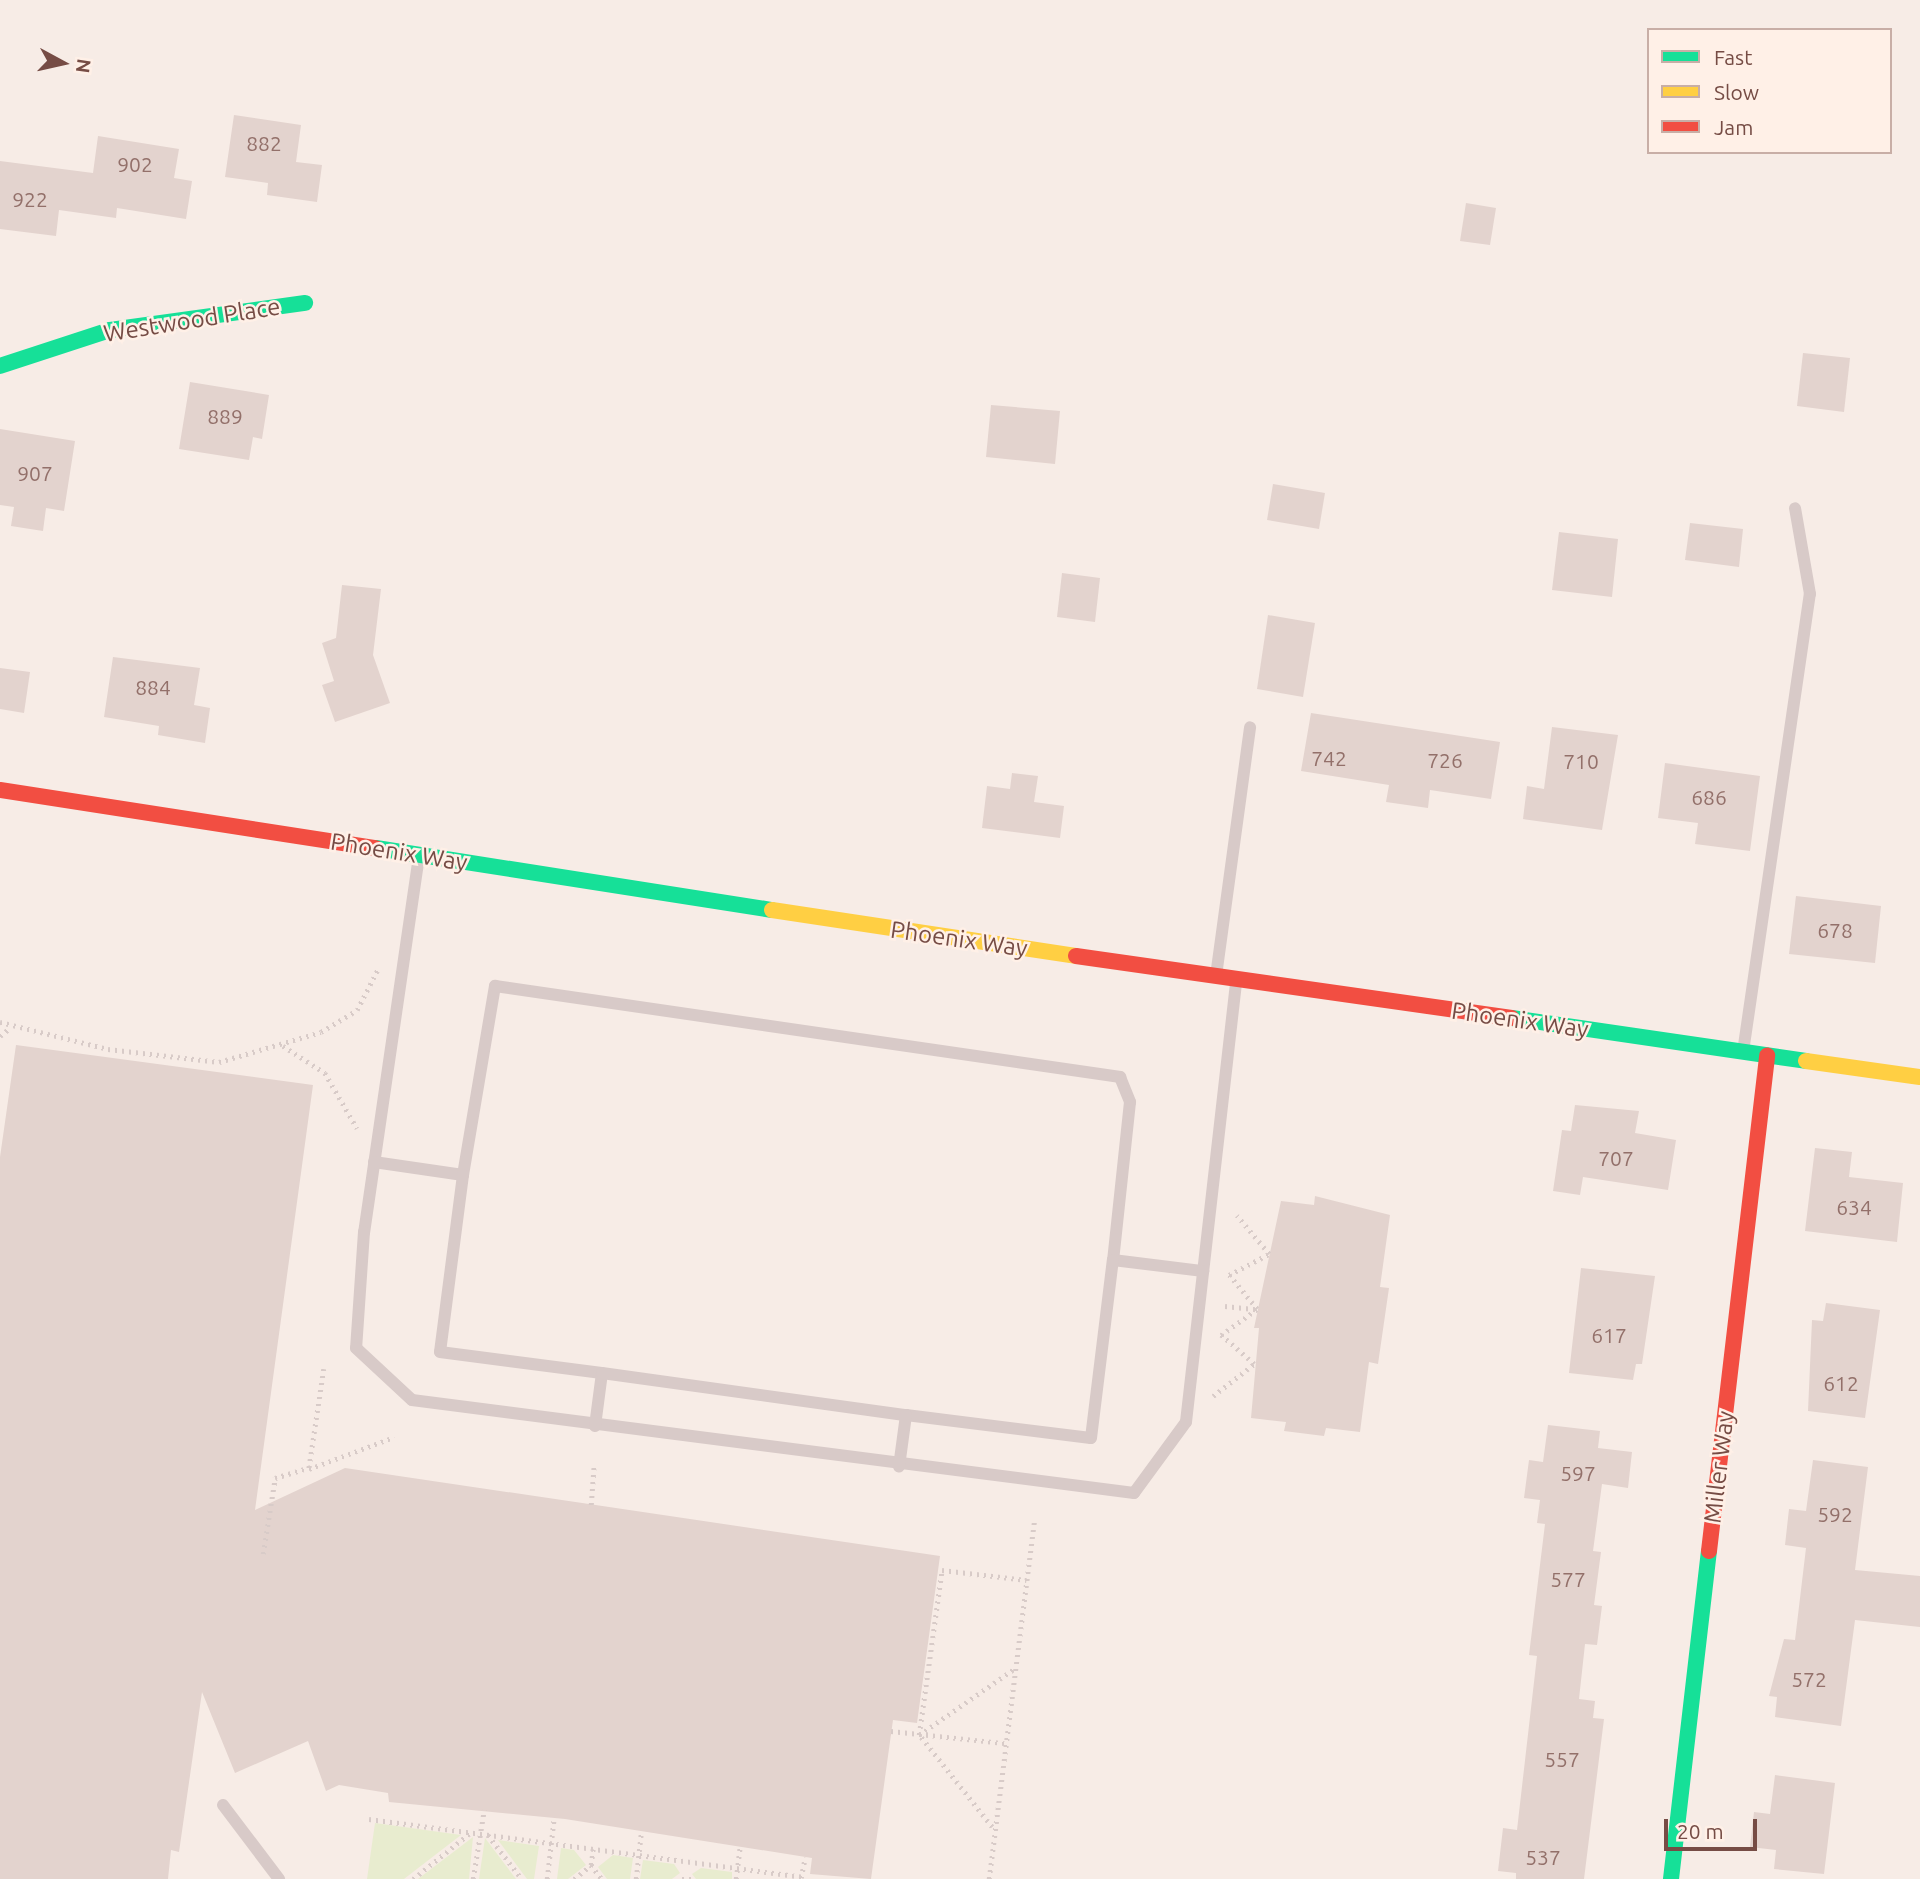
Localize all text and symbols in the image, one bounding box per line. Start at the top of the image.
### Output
north arrow [28,28,98,98]
legend [1647,28,1892,154]
text: Fast [1714,45,1752,69]
text: N [72,57,96,74]
text: Slow [1714,80,1759,104]
text: Jam [1714,115,1753,139]
house number: 882 [246,130,282,156]
house number: 902 [117,151,153,177]
house number: 922 [12,186,48,212]
street label: Westwood Place [102,292,282,348]
house number: 889 [207,403,243,429]
house number: 907 [17,460,53,486]
house number: 884 [135,674,171,700]
house number: 742 [1311,745,1347,771]
house number: 726 [1427,747,1463,773]
house number: 710 [1563,748,1599,774]
house number: 686 [1691,784,1727,810]
street label: Phoenix Way [329,827,469,877]
street label: Phoenix Way [889,915,1029,963]
house number: 678 [1817,917,1853,943]
street label: Phoenix Way [1450,996,1590,1044]
house number: 707 [1598,1145,1634,1171]
house number: 634 [1836,1194,1872,1220]
house number: 617 [1591,1322,1627,1348]
house number: 612 [1823,1370,1859,1396]
street label: Miller Way [1698,1409,1740,1525]
house number: 597 [1560,1460,1596,1486]
house number: 592 [1817,1501,1853,1527]
house number: 577 [1550,1566,1586,1592]
house number: 572 [1791,1666,1827,1692]
house number: 557 [1544,1746,1580,1772]
scale bar [1668,1806,1761,1850]
text: 20 m [1677,1819,1724,1843]
house number: 537 [1525,1844,1561,1870]

